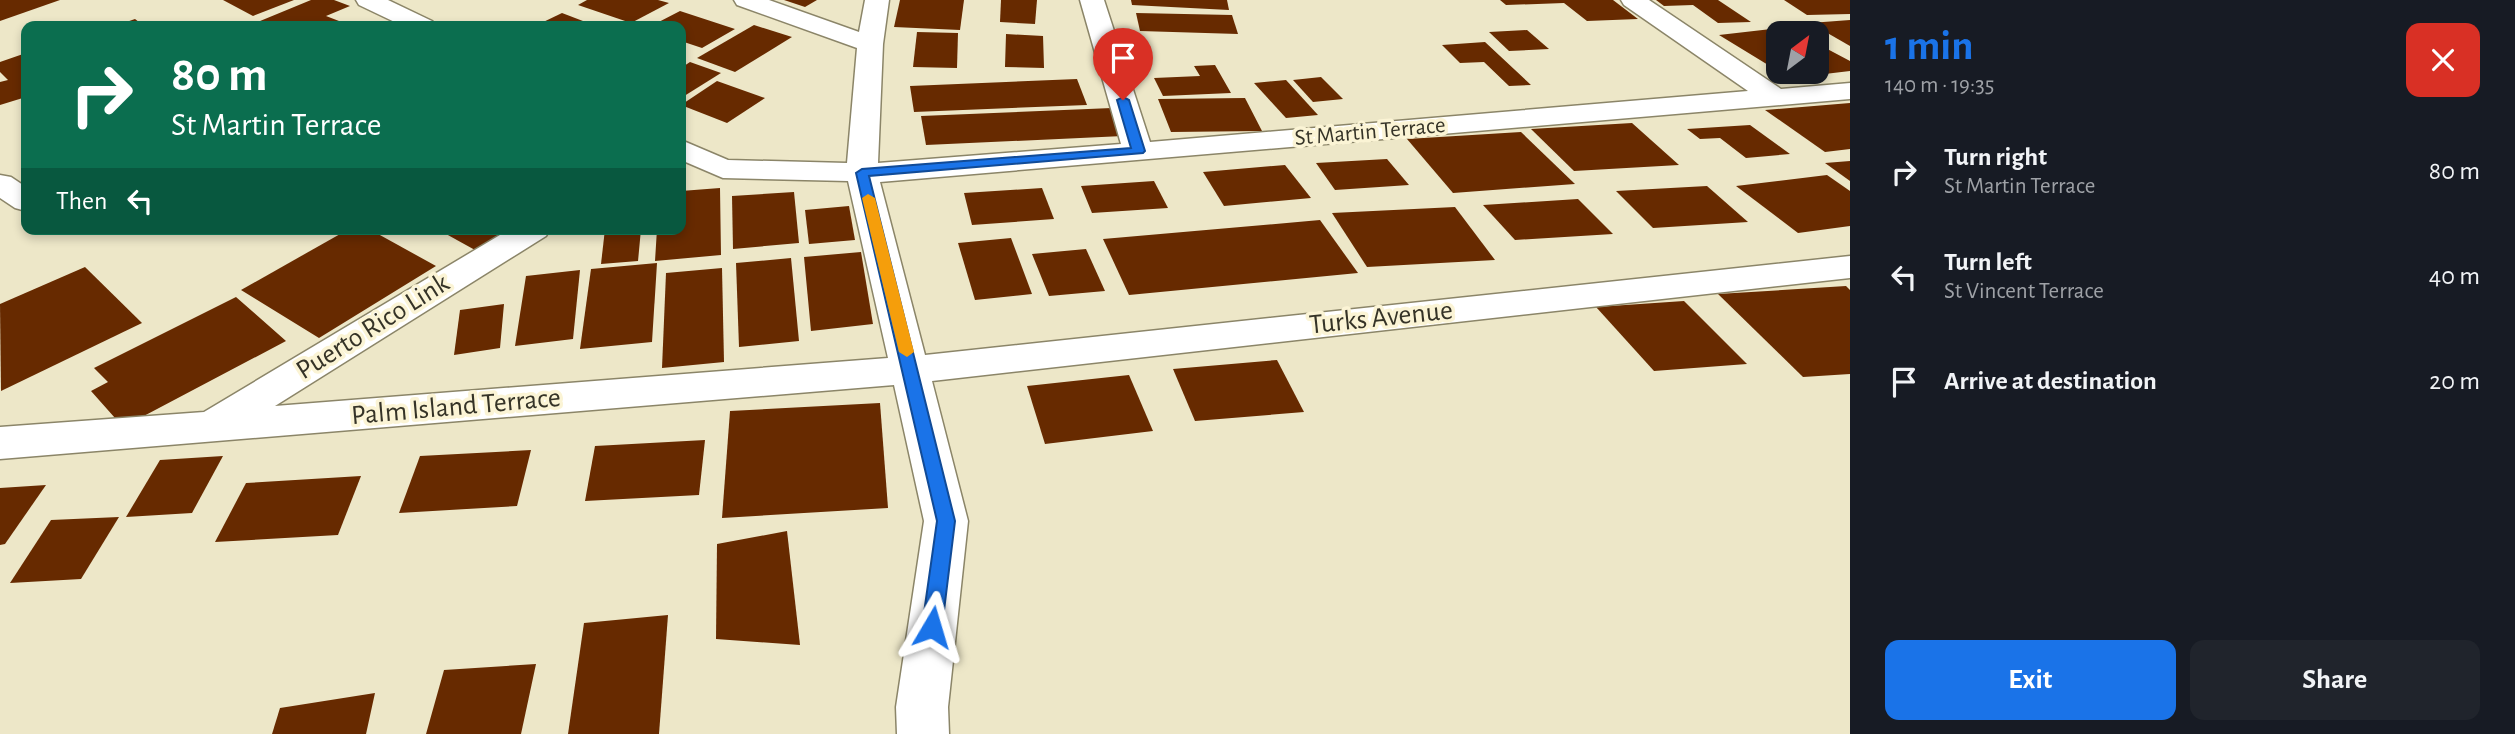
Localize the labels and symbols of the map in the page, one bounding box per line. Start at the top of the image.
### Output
north arrow [1766,21,1829,84]
pin [1093,28,1153,100]
street label: St Martin Terrace [1294,114,1446,150]
street label: Puerto Rico Link [292,269,455,385]
street label: Turks Avenue [1308,297,1454,339]
street label: Palm Island Terrace [350,384,562,430]
position arrow [895,590,969,664]

